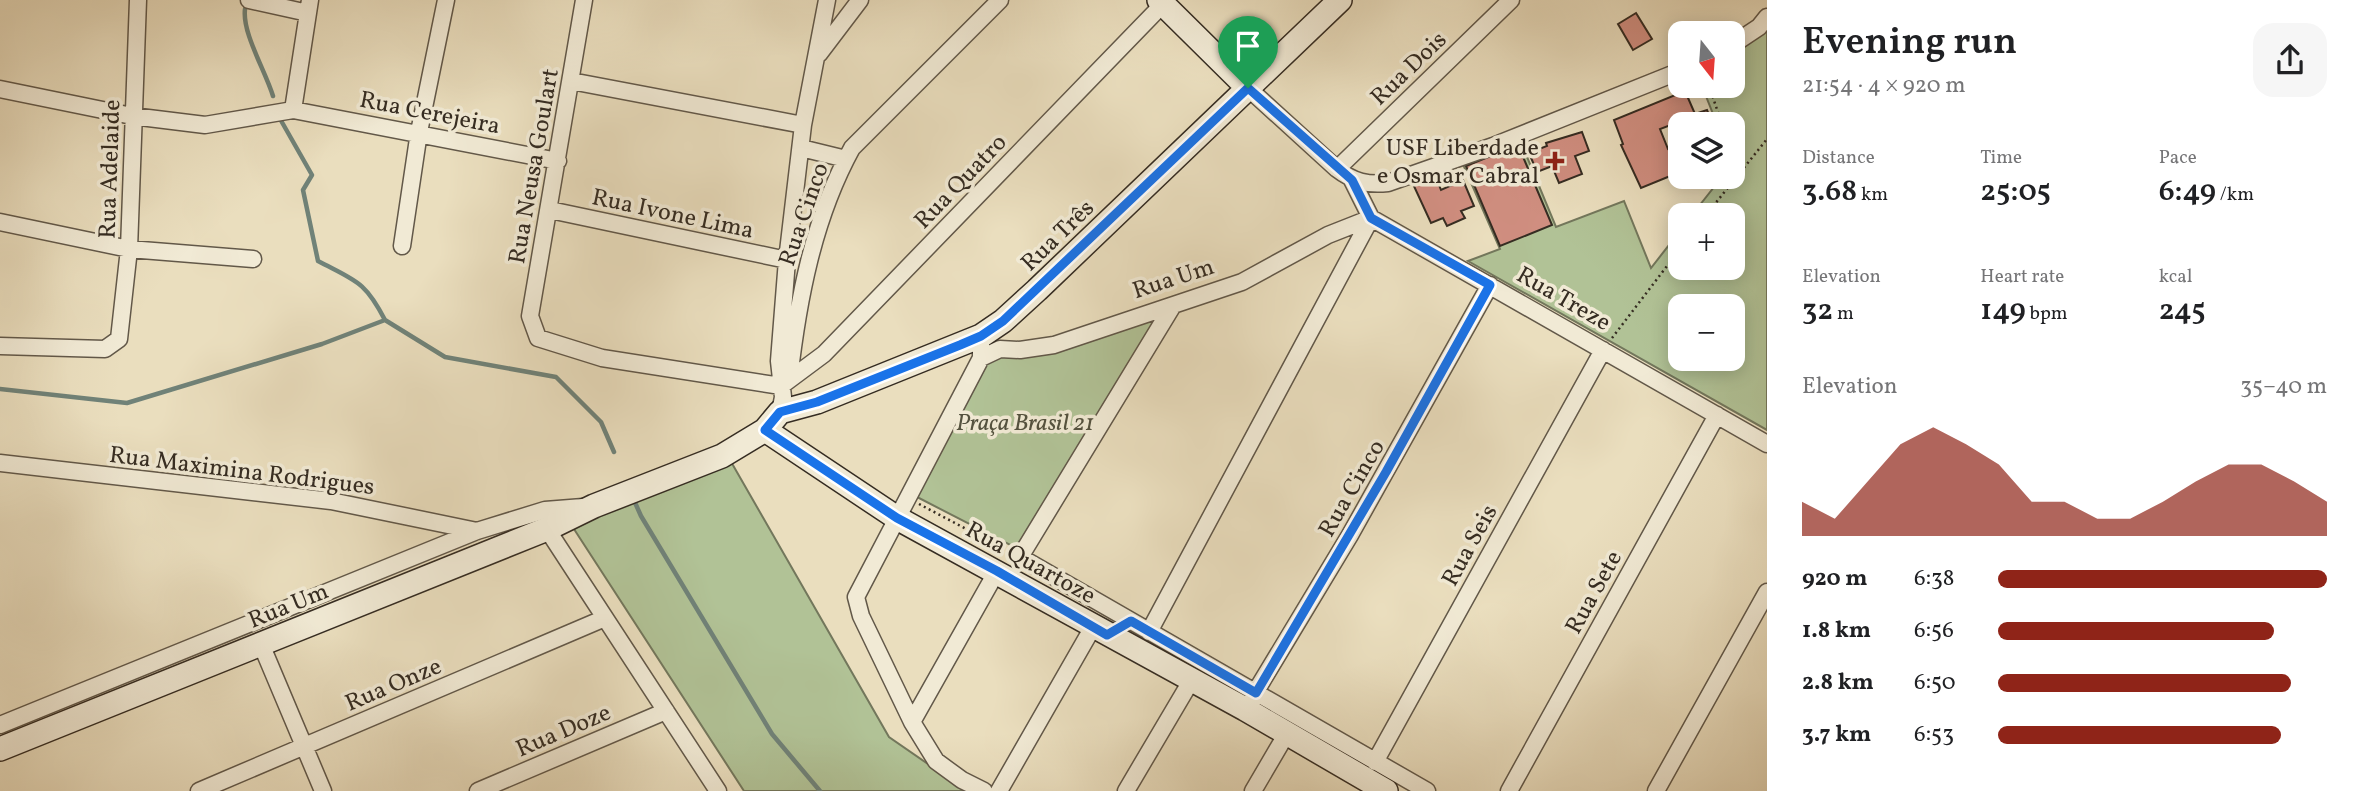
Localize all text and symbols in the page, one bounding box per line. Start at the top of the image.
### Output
pin [1218,16,1278,88]
text: Evening run [1802,17,2017,70]
north arrow [1668,21,1745,98]
map controls [1668,21,1745,371]
button: share [2253,23,2327,97]
street label: Rua Dois [1364,24,1455,114]
icon: arrive [1229,27,1267,65]
street label: Rua Neusa Goulart [501,66,569,267]
text: 21:54 · 4 × 920 m [1802,70,1966,102]
street label: Rua Cerejeira [356,84,503,144]
street label: Rua Adelaide [92,99,130,239]
button: layers [1668,112,1745,189]
street label: Rua Quatro [907,127,1016,238]
place label: USF Liberdade e Osmar Cabral [1377,132,1539,194]
text: Distance [1802,145,1875,171]
text: Time [1980,145,2022,171]
text: Pace [2159,145,2197,171]
marker: USF Liberdade e Osmar Cabral [1545,151,1565,171]
street label: Rua Cinco [771,158,838,271]
text: 3.68 [1802,171,1857,213]
text: 25:05 [1980,171,2051,213]
text: 6:49 [2159,171,2216,213]
street label: Rua Ivone Lima [588,181,757,249]
text: km [1857,182,1888,208]
text: /km [2216,182,2254,208]
street label: Rua Três [1014,193,1103,280]
button: + [1668,203,1745,280]
street label: Rua Um [1128,251,1219,309]
street label: Rua Treze [1510,259,1616,340]
text: Elevation [1802,264,1881,290]
text: Heart rate [1980,264,2064,290]
text: kcal [2159,264,2192,290]
text: 32 [1802,290,1833,332]
text: 149 [1980,290,2026,332]
text: 245 [2159,290,2206,332]
button: − [1668,294,1745,371]
text: m [1833,301,1854,327]
text: bpm [2026,301,2068,327]
text: Elevation [1802,371,1898,403]
text: 35–40 m [2240,371,2327,403]
park label: Praça Brasil 21 [956,407,1094,441]
street label: Rua Cinco [1311,434,1394,544]
street label: Rua Maximina Rodrigues [107,439,376,505]
street label: Rua Seis [1434,499,1507,593]
street label: Rua Quartoze [959,514,1101,614]
street label: Rua Sete [1558,545,1632,641]
text: 920 m [1802,563,1868,595]
text: 6:38 [1914,563,1955,595]
street label: Rua Um [243,575,334,638]
text: 1.8 km [1802,615,1871,647]
text: 6:56 [1914,615,1954,647]
street label: Rua Onze [340,650,447,721]
text: 2.8 km [1802,667,1874,699]
text: 6:50 [1914,667,1956,699]
street label: Rua Doze [511,697,617,767]
text: 3.7 km [1802,719,1871,751]
text: 6:53 [1914,719,1954,751]

